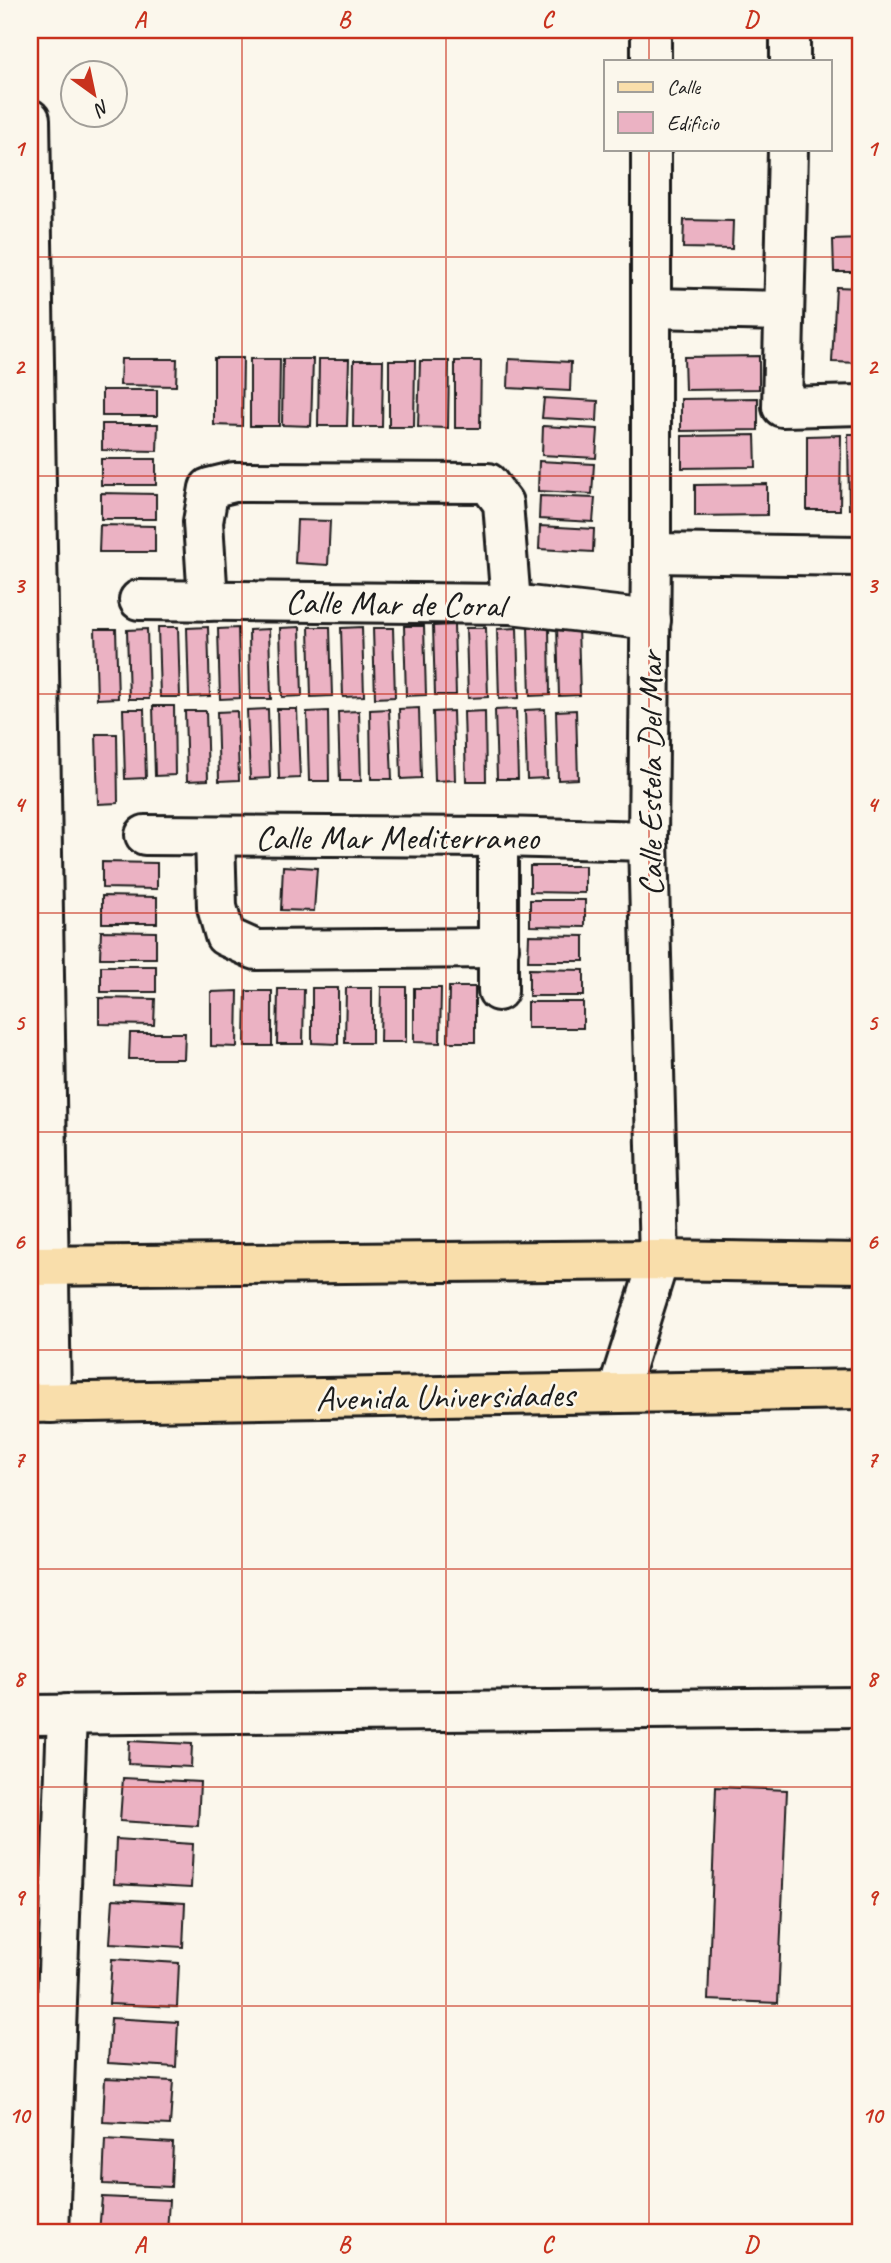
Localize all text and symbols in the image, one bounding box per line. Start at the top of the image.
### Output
text: A [134,5,148,34]
text: B [338,5,352,34]
text: C [542,5,556,34]
text: D [744,5,760,34]
north arrow [60,60,130,130]
legend [604,60,832,150]
text: Calle [667,74,701,100]
text: N [89,94,114,122]
text: Edificio [667,110,720,136]
text: 1 [14,134,27,163]
text: 1 [867,134,880,163]
text: 2 [14,352,27,381]
text: 2 [867,352,880,381]
text: 3 [14,571,27,600]
text: 3 [867,571,880,600]
street label: Calle Mar de Coral [285,579,511,628]
street label: Calle Estela Del Mar [628,648,673,896]
text: 4 [14,790,27,819]
text: 4 [867,790,880,819]
street label: Calle Mar Mediterraneo [255,815,541,860]
text: 5 [14,1008,26,1037]
text: 5 [867,1008,879,1037]
text: 6 [14,1227,27,1256]
text: 6 [867,1227,880,1256]
street label: Avenida Universidades [315,1372,578,1421]
text: 7 [14,1445,27,1474]
text: 7 [867,1445,880,1474]
text: 8 [14,1664,27,1693]
text: 8 [867,1664,880,1693]
text: 9 [14,1883,27,1912]
text: 9 [867,1883,880,1912]
text: 10 [9,2101,32,2130]
text: 10 [862,2101,885,2130]
text: A [134,2230,148,2259]
text: B [338,2230,352,2259]
text: C [542,2230,556,2259]
text: D [744,2230,760,2259]

